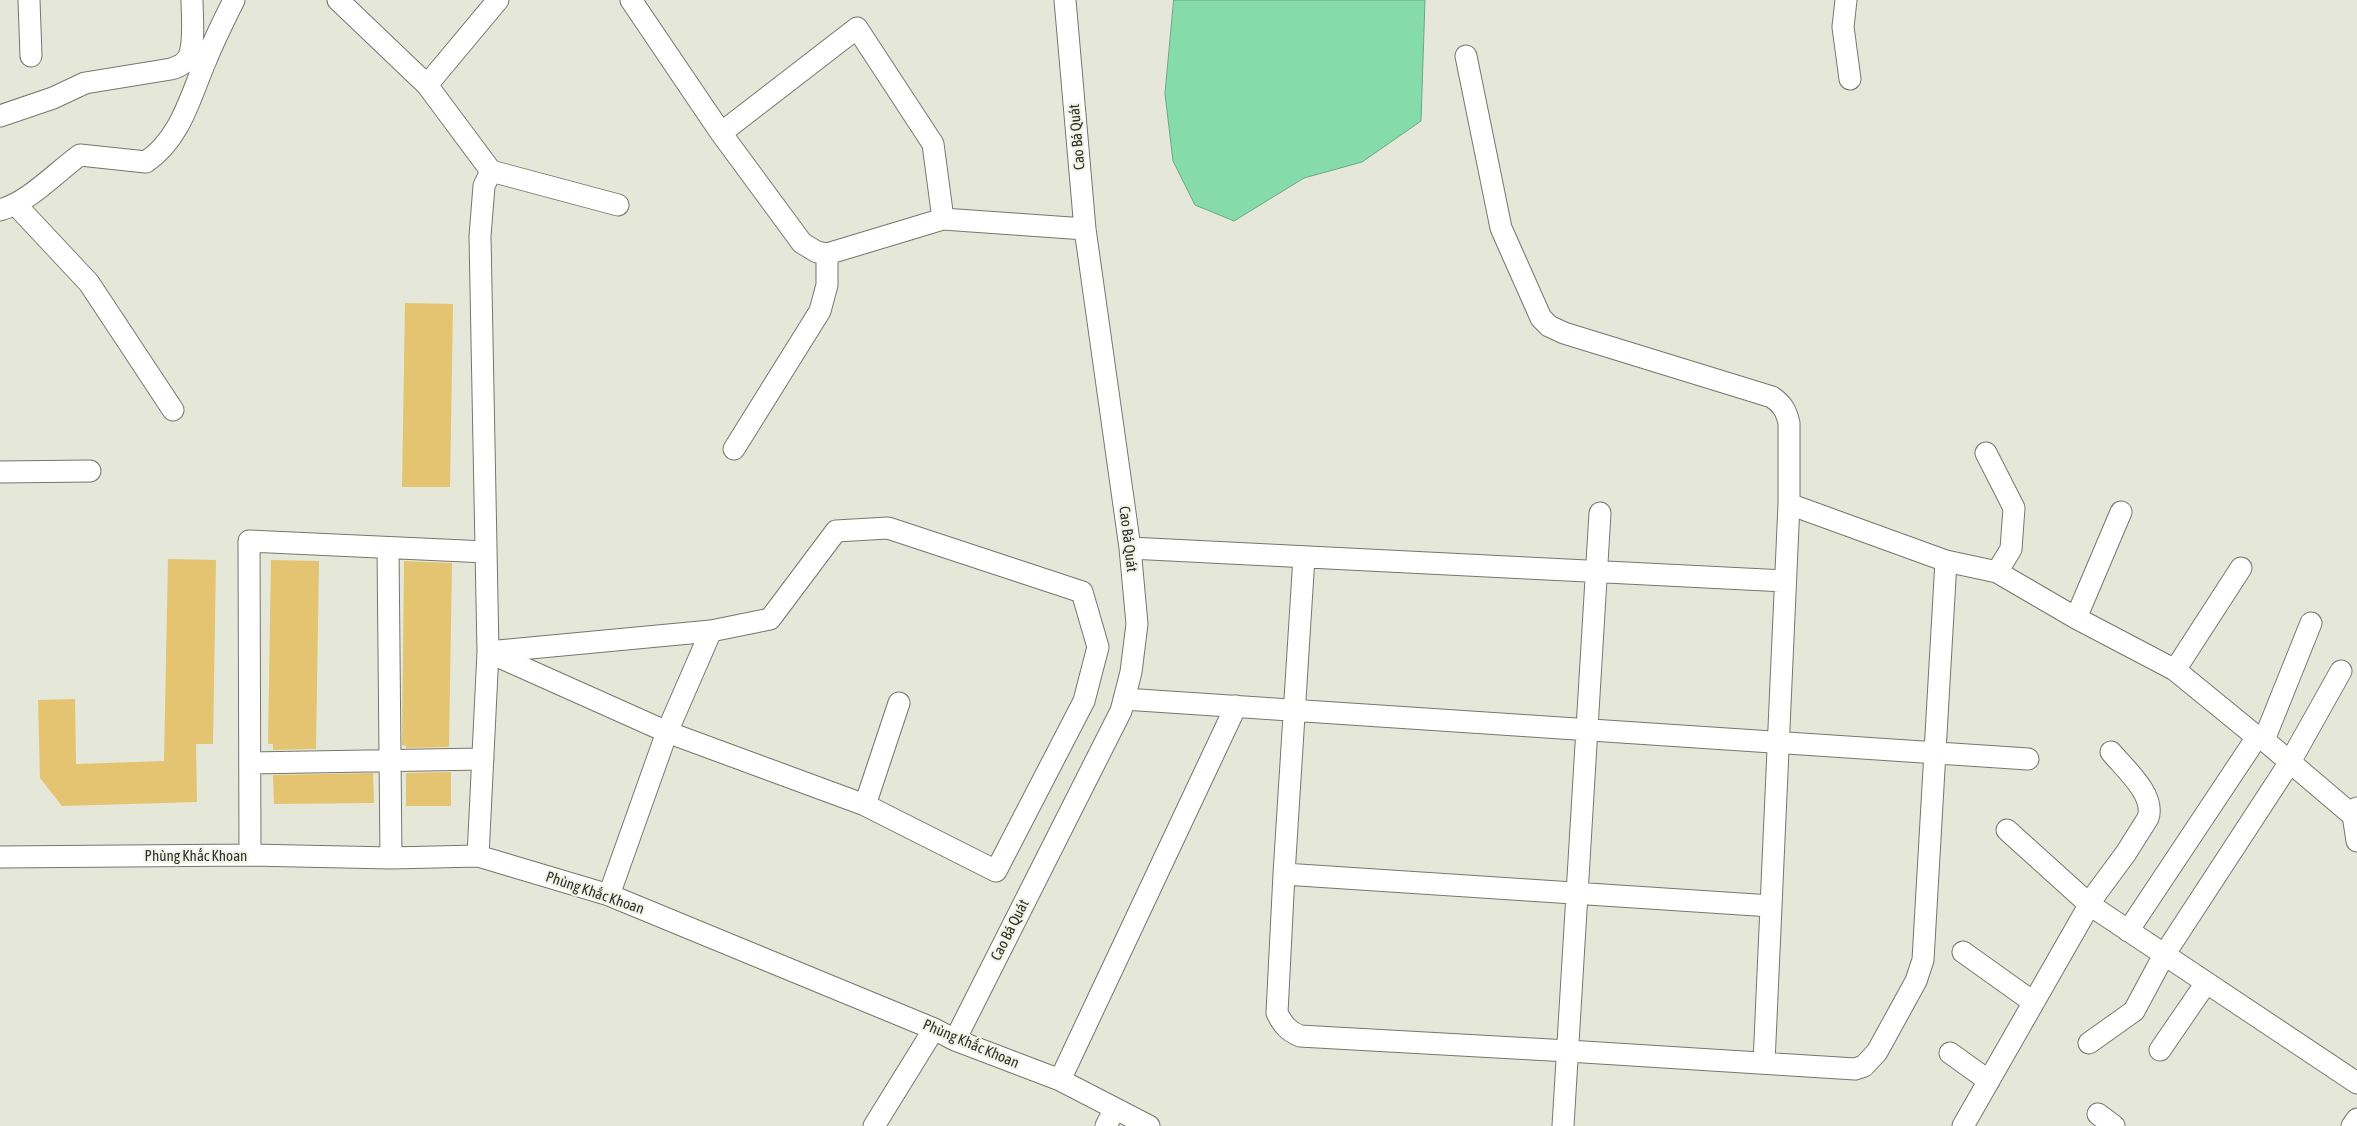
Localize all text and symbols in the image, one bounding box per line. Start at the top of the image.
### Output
street label: Cao Bá Quát [1065,103,1089,171]
street label: Cao Bá Quát [1115,505,1141,573]
street label: Phùng Khắc Khoan [145,847,247,865]
street label: Phùng Khắc Khoan [543,868,647,918]
street label: Cao Bá Quát [987,896,1033,964]
street label: Phùng Khắc Khoan [920,1016,1022,1072]

